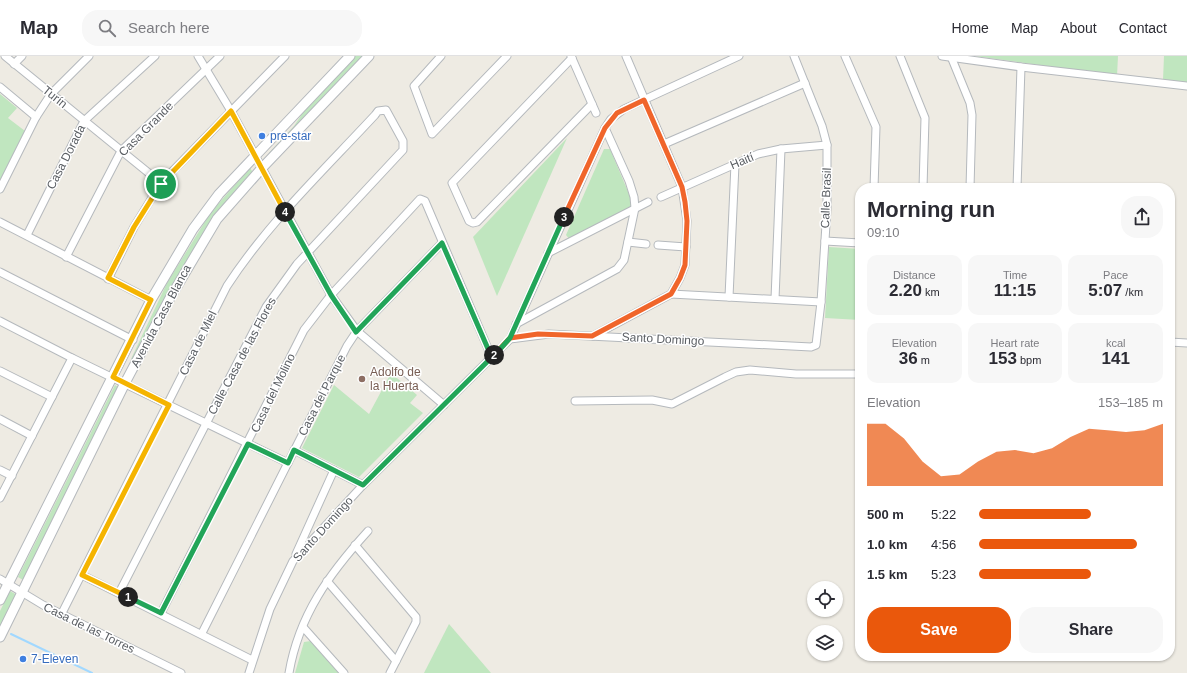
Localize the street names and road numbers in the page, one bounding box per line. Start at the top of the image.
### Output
street label: Turín [40,83,70,111]
street label: Casa Grande [116,99,176,159]
street label: Casa Dorada [44,122,88,192]
street label: Haití [728,149,757,172]
street label: Calle Brasil [818,167,834,229]
street label: Avenida Casa Blanca [128,262,194,370]
street label: Calle Casa de las Flores [205,295,279,417]
street label: Casa de Miel [176,308,220,378]
street label: Santo Domingo [621,330,705,348]
street label: Casa del Molino [248,351,298,435]
street label: Casa del Parque [295,352,349,438]
street label: Santo Domingo [290,493,356,564]
street label: Casa de las Torres [41,600,137,656]

